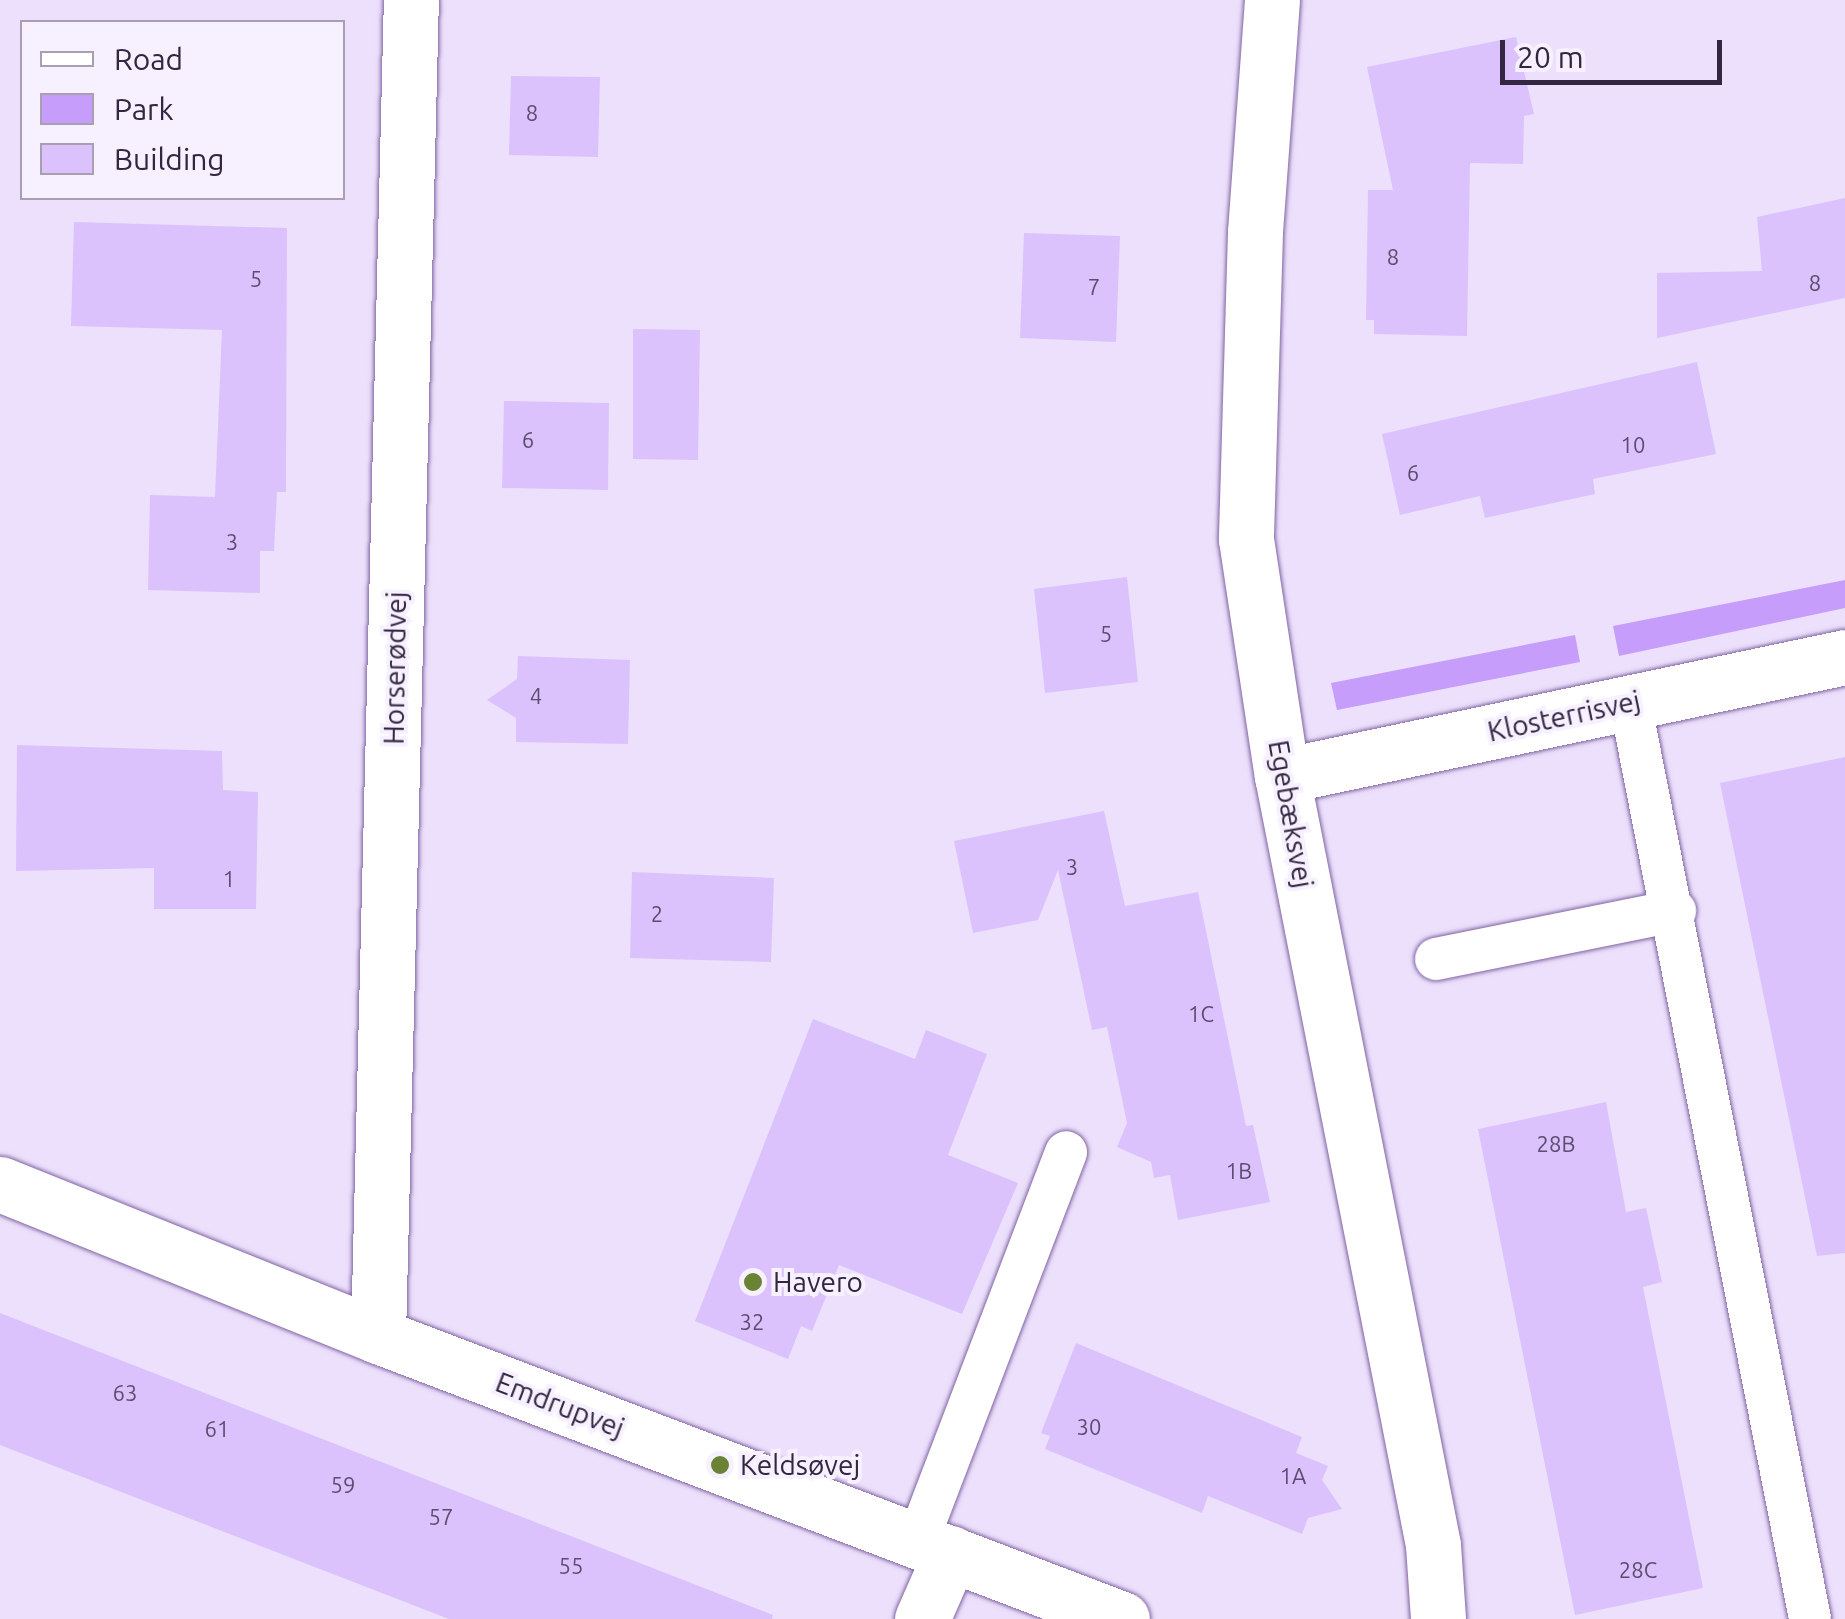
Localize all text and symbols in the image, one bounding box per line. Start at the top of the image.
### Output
legend [20,20,345,200]
scale bar [1505,20,1728,82]
text: 20 m [1517,40,1584,74]
text: Road [114,42,183,76]
text: Park [114,92,174,126]
house number: 8 [526,100,538,126]
text: Building [114,142,225,176]
house number: 8 [1387,244,1399,270]
house number: 5 [250,266,262,292]
house number: 8 [1809,270,1821,296]
house number: 7 [1088,274,1100,300]
house number: 6 [522,427,534,453]
house number: 10 [1621,432,1645,458]
house number: 6 [1407,460,1419,486]
house number: 3 [226,529,238,555]
street label: Horserødvej [377,591,413,745]
house number: 5 [1100,621,1112,647]
house number: 4 [530,683,542,709]
street label: Klosterrisvej [1485,683,1643,749]
street label: Egebæksvej [1261,737,1321,891]
house number: 3 [1066,854,1078,880]
house number: 1 [223,866,235,892]
house number: 2 [651,901,663,927]
house number: 1C [1188,1001,1214,1027]
house number: 28B [1537,1131,1575,1157]
house number: 1B [1226,1158,1252,1184]
place label: Havero [773,1265,863,1299]
marker: Havero [742,1271,764,1293]
house number: 32 [740,1309,764,1335]
street label: Emdrupvej [491,1365,629,1445]
house number: 63 [113,1380,137,1406]
house number: 30 [1077,1414,1101,1440]
house number: 61 [205,1416,229,1442]
place label: Keldsøvej [740,1448,860,1482]
marker: Keldsøvej [709,1454,731,1476]
house number: 1A [1280,1463,1306,1489]
house number: 59 [331,1472,355,1498]
house number: 57 [429,1504,453,1530]
house number: 55 [559,1553,583,1579]
house number: 28C [1619,1557,1657,1583]

